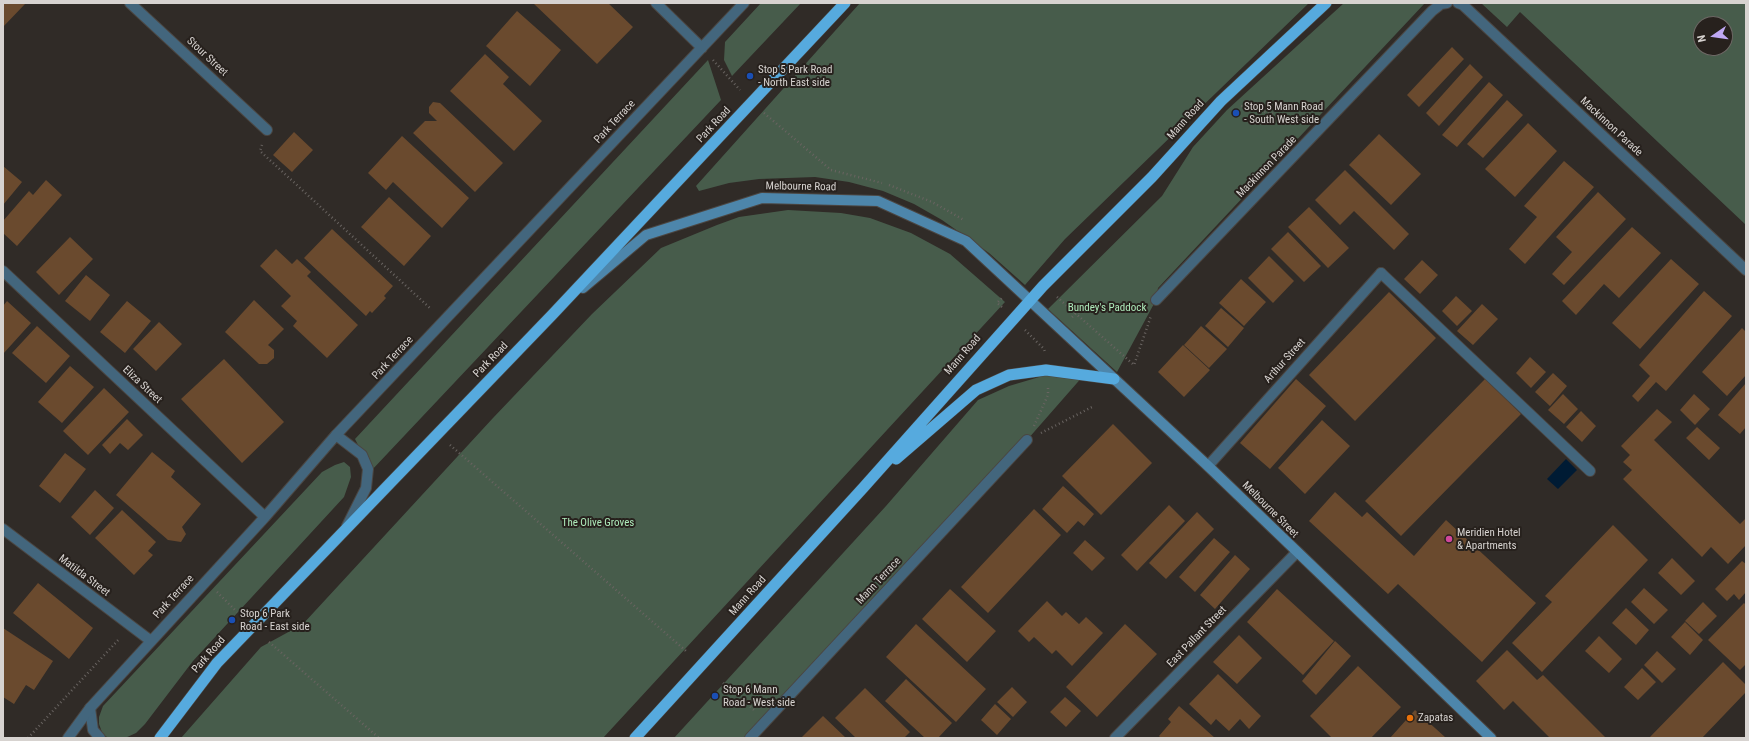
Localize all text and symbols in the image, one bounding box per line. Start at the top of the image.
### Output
north arrow [1693,16,1733,56]
text: N [1695,34,1709,43]
street label: Stour Street [184,35,230,79]
place label: Stop 5 Park Road - North East side [758,63,833,89]
marker: Stop 5 Park Road - North East side [745,71,755,81]
street label: Mackinnon Parade [1577,95,1645,159]
street label: Mann Road [1165,97,1207,143]
street label: Park Terrace [592,98,638,146]
place label: Stop 5 Mann Road - South West side [1244,100,1323,126]
street label: Park Road [694,104,734,146]
marker: Stop 5 Mann Road - South West side [1231,108,1241,118]
street label: Mackinnon Parade [1234,133,1300,201]
street label: Melbourne Road [766,180,836,194]
park label: Bundey's Paddock [1068,301,1146,315]
street label: Mann Road [942,332,984,378]
street label: Park Terrace [370,334,416,382]
street label: Arthur Street [1262,336,1308,386]
street label: Park Road [471,340,511,380]
street label: Eliza Street [120,363,164,407]
street label: Melbourne Street [1239,479,1301,541]
park label: The Olive Groves [562,516,634,530]
place label: Meridien Hotel & Apartments [1457,526,1521,552]
marker: Meridien Hotel & Apartments [1444,534,1454,544]
street label: Matilda Street [56,552,112,600]
street label: Mann Terrace [854,555,904,607]
street label: Park Terrace [151,572,197,622]
street label: Mann Road [727,573,769,619]
street label: East Pallant Street [1164,604,1230,670]
place label: Stop 6 Park Road - East side [240,607,310,633]
marker: Stop 6 Park Road - East side [227,615,237,625]
street label: Park Road [190,634,228,676]
place label: Stop 6 Mann Road - West side [723,683,795,709]
marker: Stop 6 Mann Road - West side [710,691,720,701]
place label: Zapatas [1418,711,1453,725]
marker: Zapatas [1405,713,1415,723]

